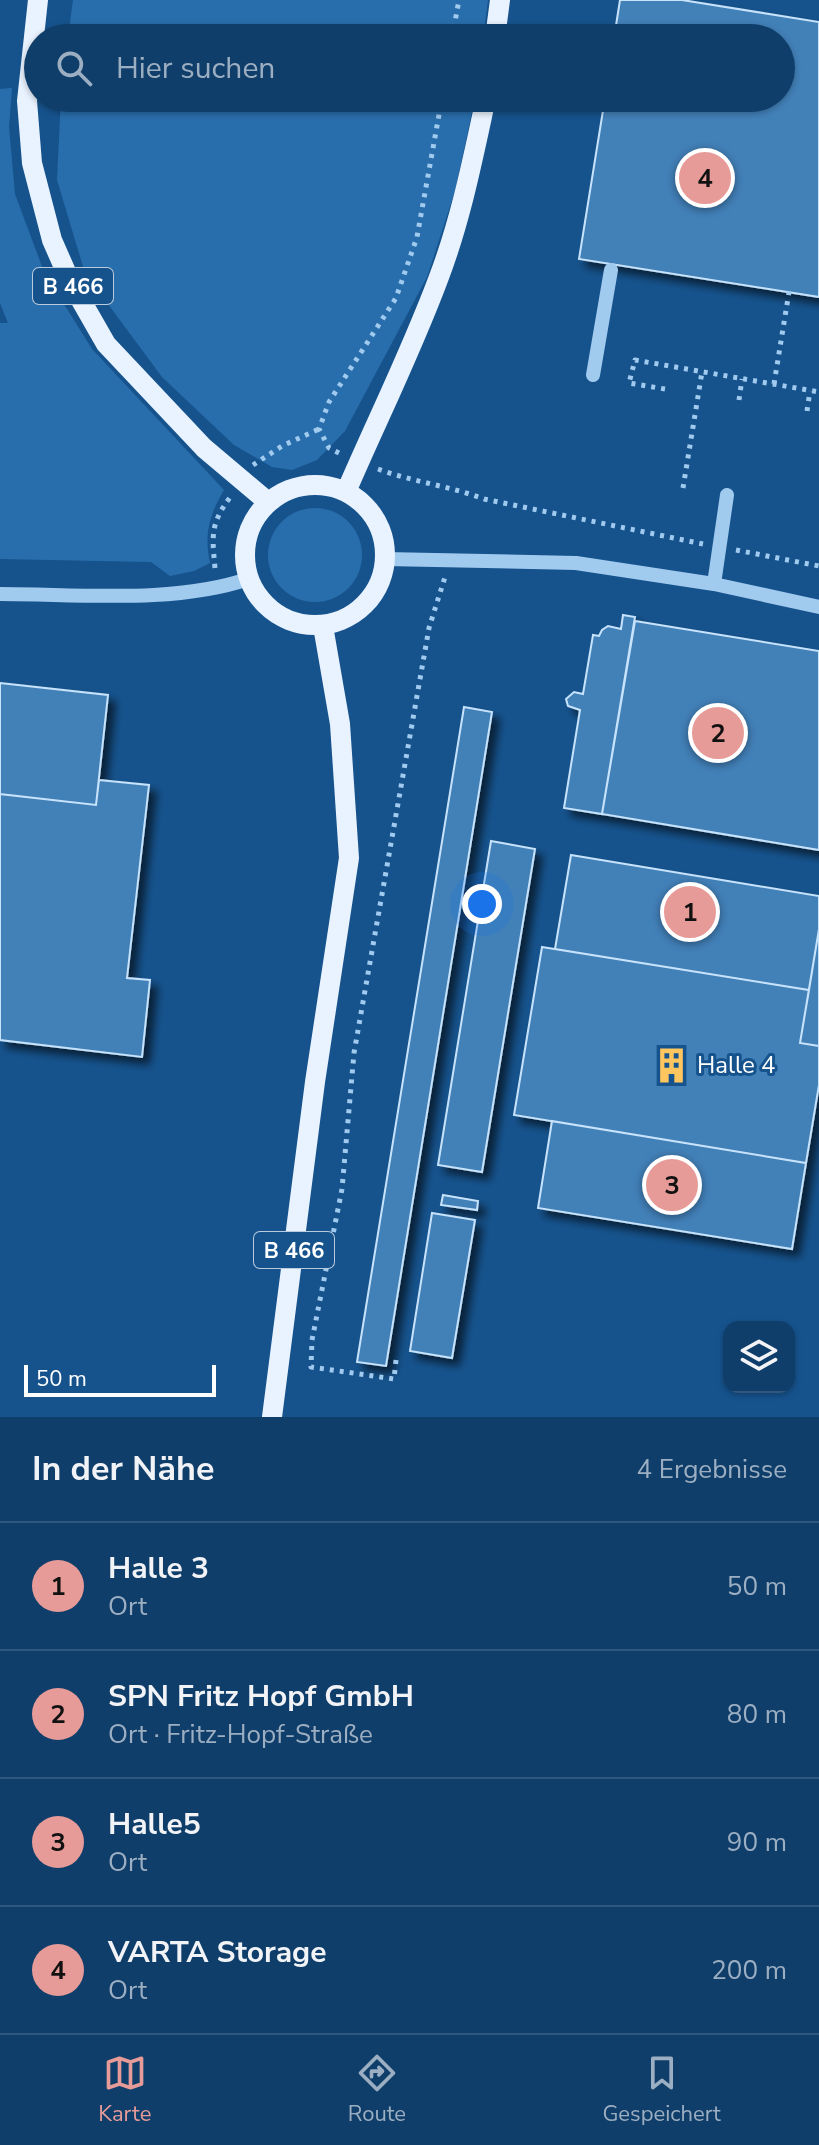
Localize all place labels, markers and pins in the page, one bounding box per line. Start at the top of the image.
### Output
pin: 4 [679,148,731,208]
pin: 2 [692,703,744,763]
pin: 1 [664,882,716,942]
building icon: Halle 4 [652,1046,690,1084]
place label: Halle 4 [697,1049,775,1081]
pin: 3 [646,1155,698,1215]

